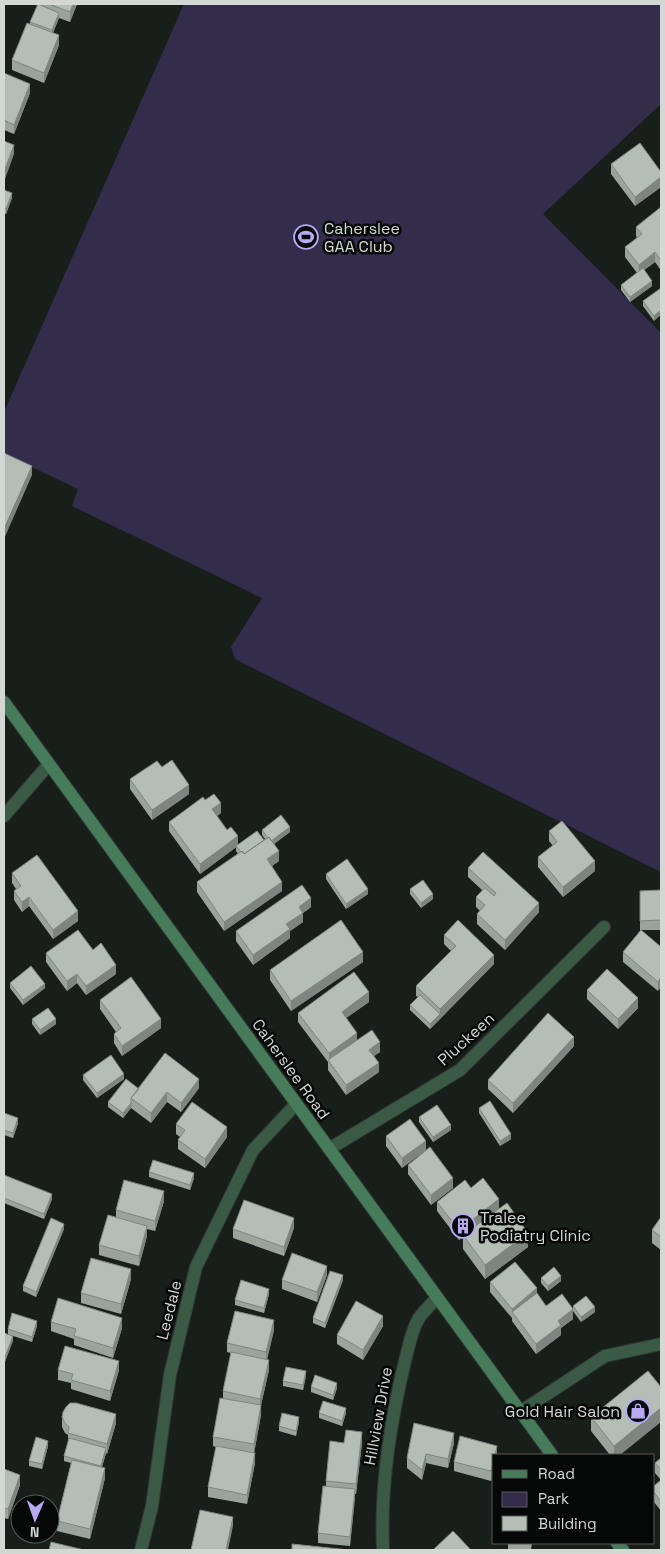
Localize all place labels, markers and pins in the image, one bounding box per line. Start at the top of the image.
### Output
place label: Caherslee GAA Club [324,218,400,257]
sports icon: Caherslee GAA Club [293,224,319,250]
place label: Tralee Podiatry Clinic [480,1207,591,1246]
building icon: Tralee Podiatry Clinic [450,1213,476,1239]
shop icon: Gold Hair Salon [625,1398,651,1424]
place label: Gold Hair Salon [505,1401,620,1422]

